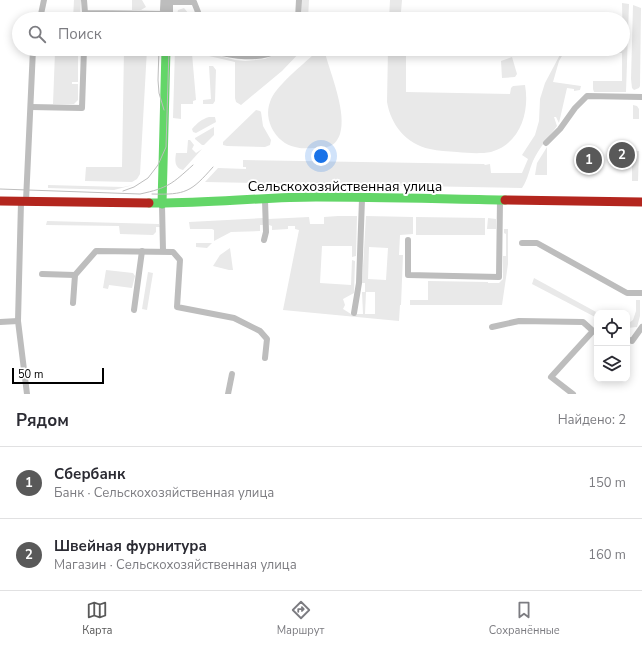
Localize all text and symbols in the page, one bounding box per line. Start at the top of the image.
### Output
search box [12,12,630,56]
icon: search [26,23,48,45]
text: Поиск [58,24,102,44]
pin: 2 [609,140,635,170]
pin: 1 [576,145,602,175]
your location [311,146,331,166]
street label: Сельскохозяйственная улица [248,177,442,196]
map controls [594,310,630,382]
button: locate [594,310,630,346]
button: layers [594,346,630,382]
scale bar [12,366,104,385]
text: 50 m [18,367,43,382]
text: Рядом [16,409,69,432]
text: Найдено: 2 [558,411,626,429]
text: Сбербанк [54,464,125,484]
text: 1 [25,474,33,492]
text: 150 m [588,474,626,492]
text: Банк · Сельскохозяйственная улица [54,484,274,502]
text: Швейная фурнитура [54,536,207,556]
text: 2 [25,546,33,564]
text: 160 m [588,546,626,564]
text: Магазин · Сельскохозяйственная улица [54,556,297,574]
tab: Карта [82,599,112,638]
tab: Маршрут [277,599,325,638]
tab: Сохранённые [489,599,560,638]

